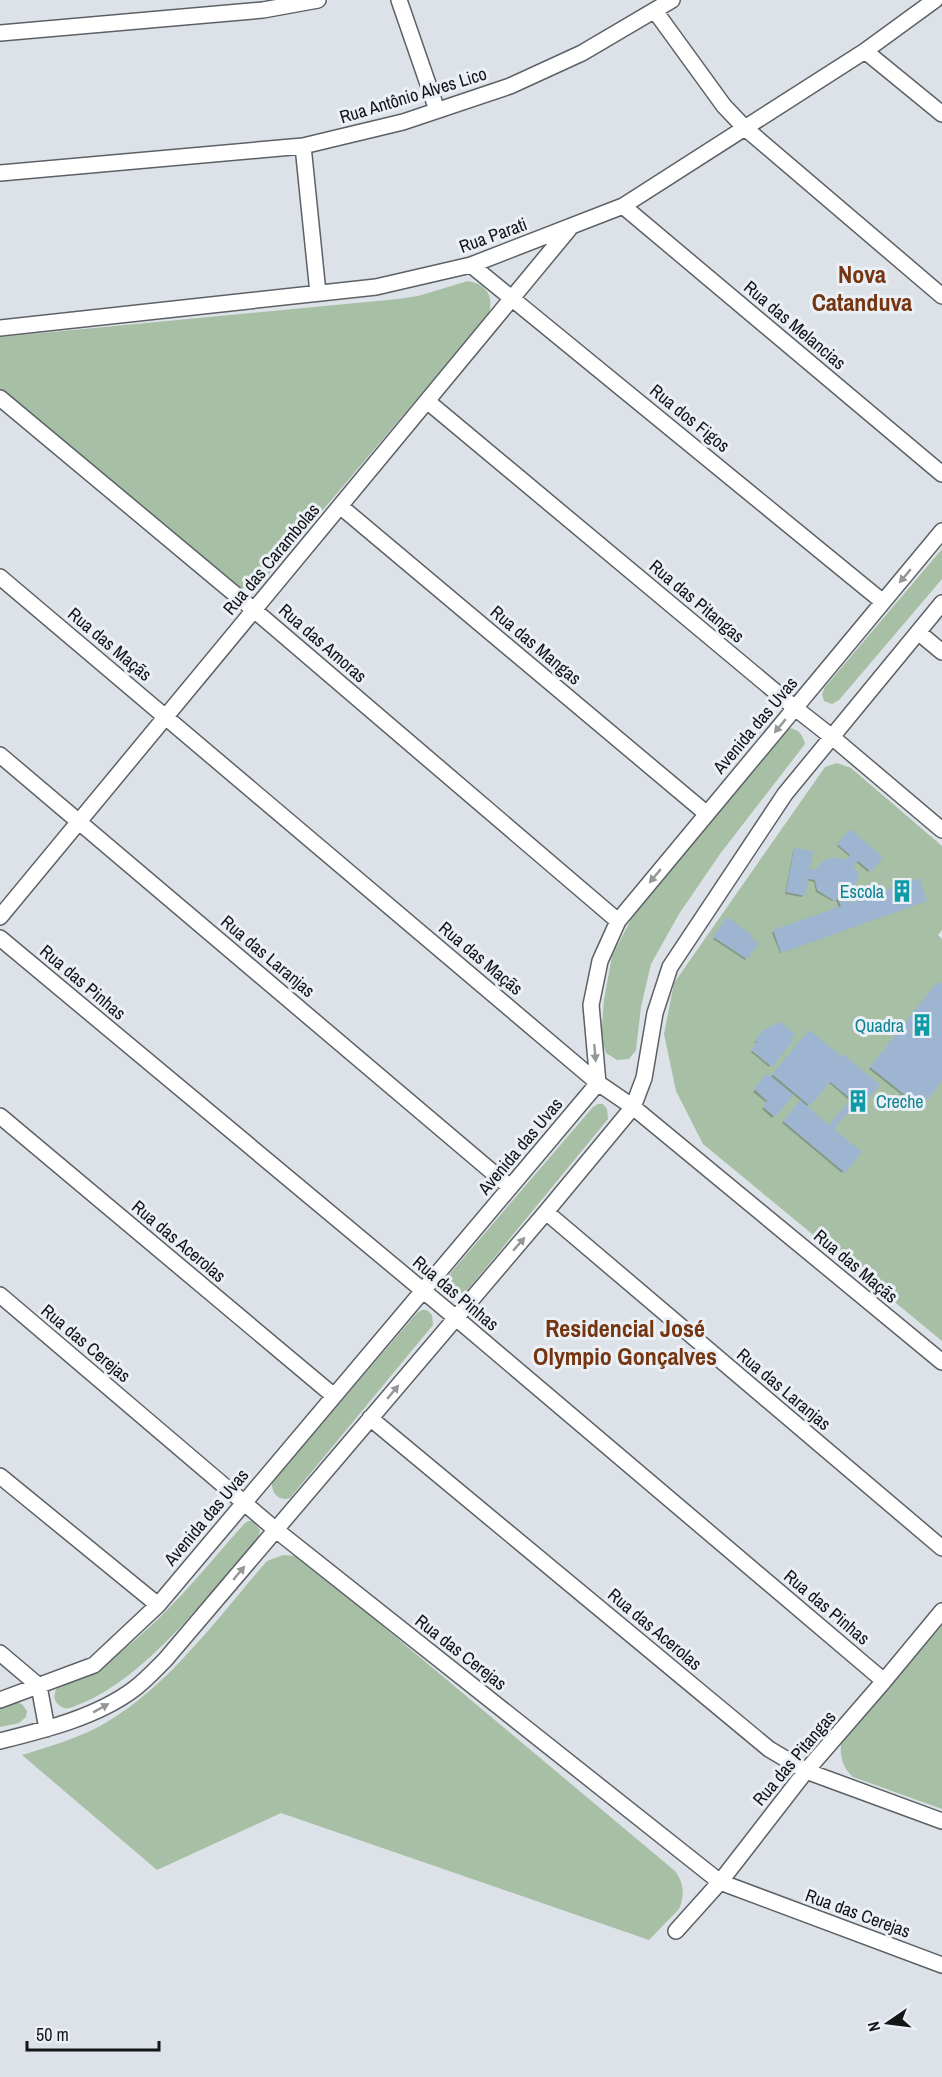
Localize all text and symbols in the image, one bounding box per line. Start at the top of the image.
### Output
street label: Rua Antônio Alves Lico [336,61,490,129]
street label: Rua Parati [456,211,530,259]
district label: Nova Catanduva [812,258,912,318]
street label: Rua das Melancias [739,275,851,375]
street label: Rua dos Figos [645,378,735,458]
street label: Rua das Carambolas [217,498,325,620]
street label: Rua das Pitangas [644,554,750,648]
one-way arrow [898,568,911,584]
street label: Rua das Amoras [274,598,372,688]
street label: Rua das Mangas [485,600,587,690]
street label: Rua das Maçãs [63,601,157,687]
street label: Avenida das Uvas [706,671,803,780]
one-way arrow [774,718,787,733]
one-way arrow [649,868,662,884]
building icon: Escola [889,878,915,904]
place label: Escola [840,879,884,904]
street label: Rua das Laranjas [216,909,320,1003]
street label: Rua das Maçãs [434,915,528,1001]
street label: Rua das Pinhas [35,939,131,1025]
building icon: Quadra [909,1012,935,1038]
place label: Quadra [855,1013,904,1038]
one-way arrow [591,1043,600,1062]
building icon: Creche [845,1088,871,1114]
place label: Creche [876,1089,924,1114]
street label: Avenida das Uvas [471,1092,568,1201]
street label: Rua das Acerolas [127,1194,231,1288]
street label: Rua das Maçãs [809,1223,903,1309]
one-way arrow [512,1236,526,1251]
street label: Rua das Pinhas [408,1250,504,1336]
street label: Rua das Cerejas [36,1298,136,1388]
district label: Residencial José Olympio Gonçalves [533,1312,717,1372]
street label: Rua das Laranjas [732,1342,836,1436]
one-way arrow [386,1385,399,1400]
street label: Avenida das Uvas [157,1463,254,1572]
street label: Rua das Pinhas [779,1564,875,1650]
one-way arrow [233,1565,246,1581]
street label: Rua das Acerolas [603,1582,707,1676]
street label: Rua das Cerejas [410,1608,512,1696]
one-way arrow [93,1702,109,1713]
street label: Rua das Pitangas [747,1705,841,1811]
street label: Rua das Cerejas [802,1882,914,1944]
north arrow [858,1993,918,2053]
scale bar [27,2014,159,2052]
text: N [862,2019,885,2034]
text: 50 m [36,2022,69,2047]

